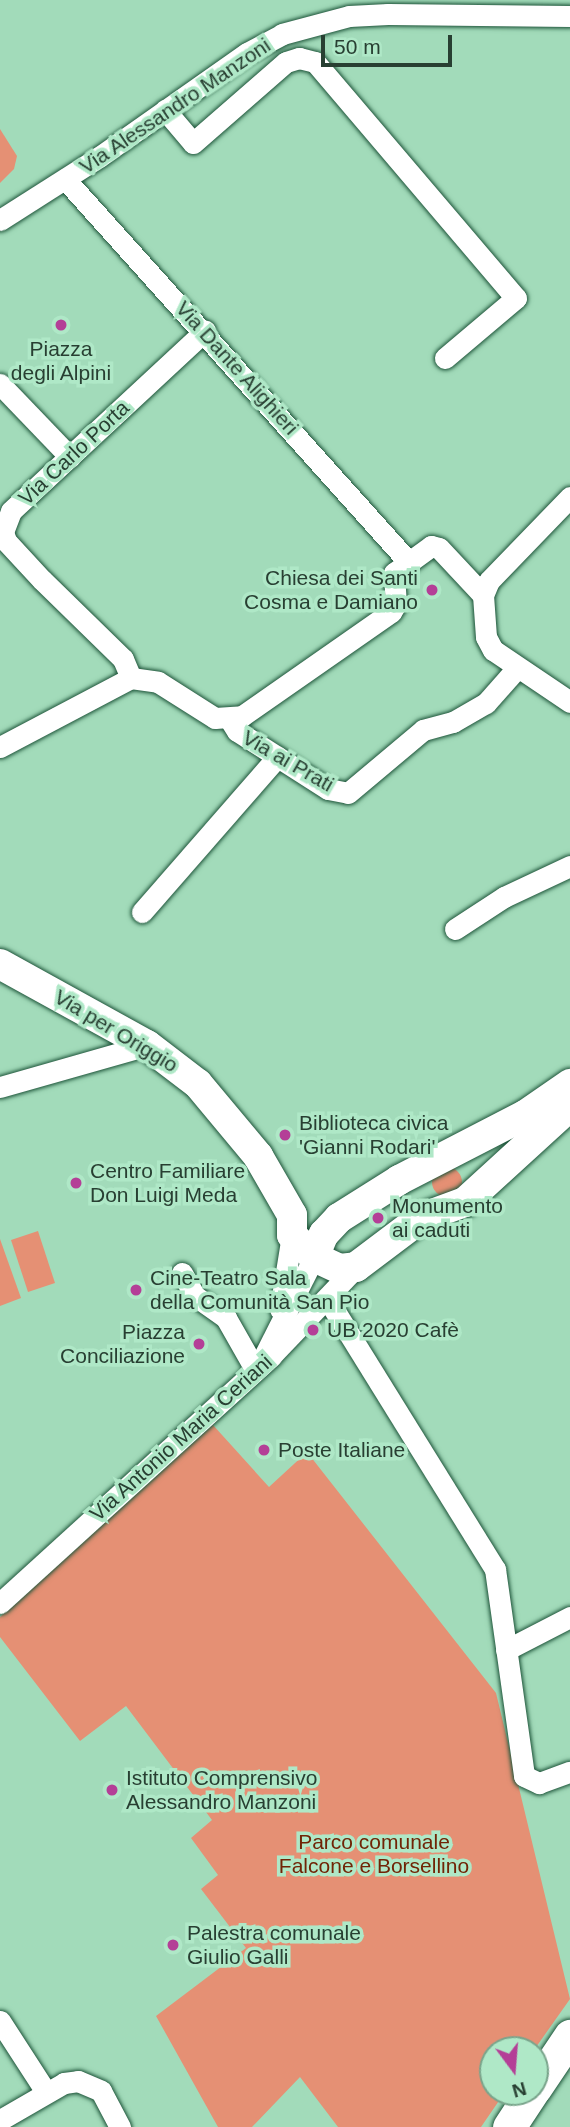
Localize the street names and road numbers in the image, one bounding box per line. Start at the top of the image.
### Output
street label: Via Alessandro Manzoni [74,32,276,180]
street label: Via Dante Alighieri [170,296,304,440]
street label: Via Carlo Porta [13,395,135,511]
street label: Via ai Prati [238,725,338,797]
street label: Via per Origgio [50,984,182,1078]
street label: Via Antonio Maria Ceriani [84,1349,278,1527]

